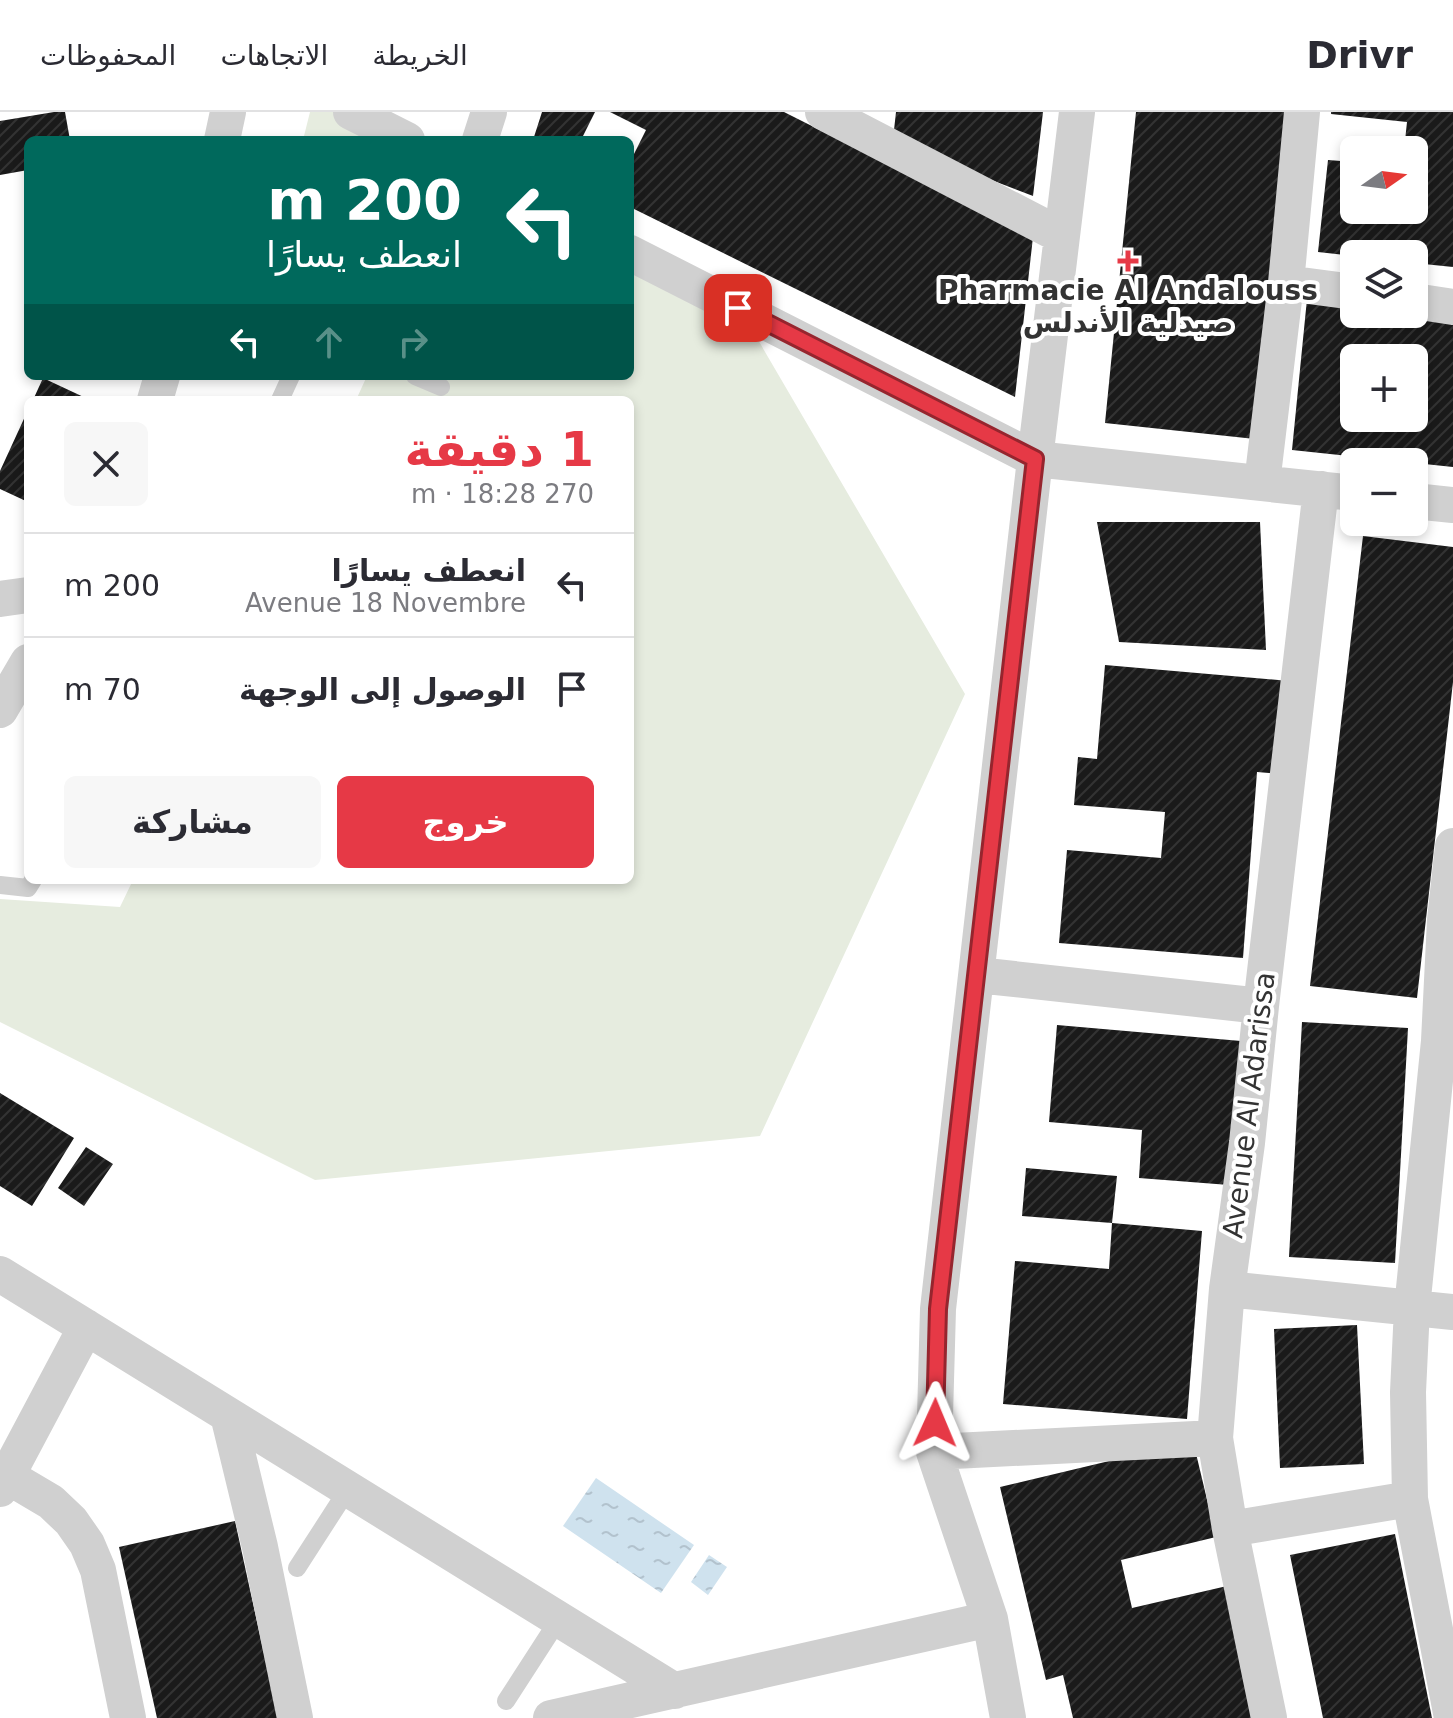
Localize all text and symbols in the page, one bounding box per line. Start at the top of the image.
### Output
text: Drivr [1306,33,1413,77]
text: المحفوظات [40,39,176,72]
text: الاتجاهات [220,39,328,72]
text: الخريطة [372,39,468,72]
north arrow [1340,136,1428,224]
map controls [1340,136,1428,536]
text: 200 m [267,167,462,232]
icon: left [490,168,594,272]
text: انعطف يسارًا [266,234,462,275]
button: layers [1340,240,1428,328]
marker: Pharmacie Al Andalouss صيدلية الأندلس [1119,252,1137,270]
pin [704,274,772,342]
place label: Pharmacie Al Andalouss صيدلية الأندلس [938,274,1318,339]
icon: arrive [716,286,760,330]
icon: left [223,320,267,364]
icon: ahead [307,320,351,364]
icon: right [391,320,435,364]
button: + [1340,344,1428,432]
text: 1 دقيقة [405,421,594,477]
button: close [64,422,148,506]
button: − [1340,448,1428,536]
text: 270 m · 18:28 [411,479,594,509]
text: انعطف يسارًا [332,553,526,588]
icon: left [550,563,594,607]
text: 200 m [64,568,160,603]
text: Avenue 18 Novembre [245,588,526,618]
icon: arrive [550,667,594,711]
text: 70 m [64,672,141,707]
text: الوصول إلى الوجهة [239,672,526,707]
button: مشاركة [64,776,321,868]
button: خروج [337,776,594,868]
street label: Avenue Al Adarissa [1216,970,1282,1240]
position arrow [893,1381,977,1465]

